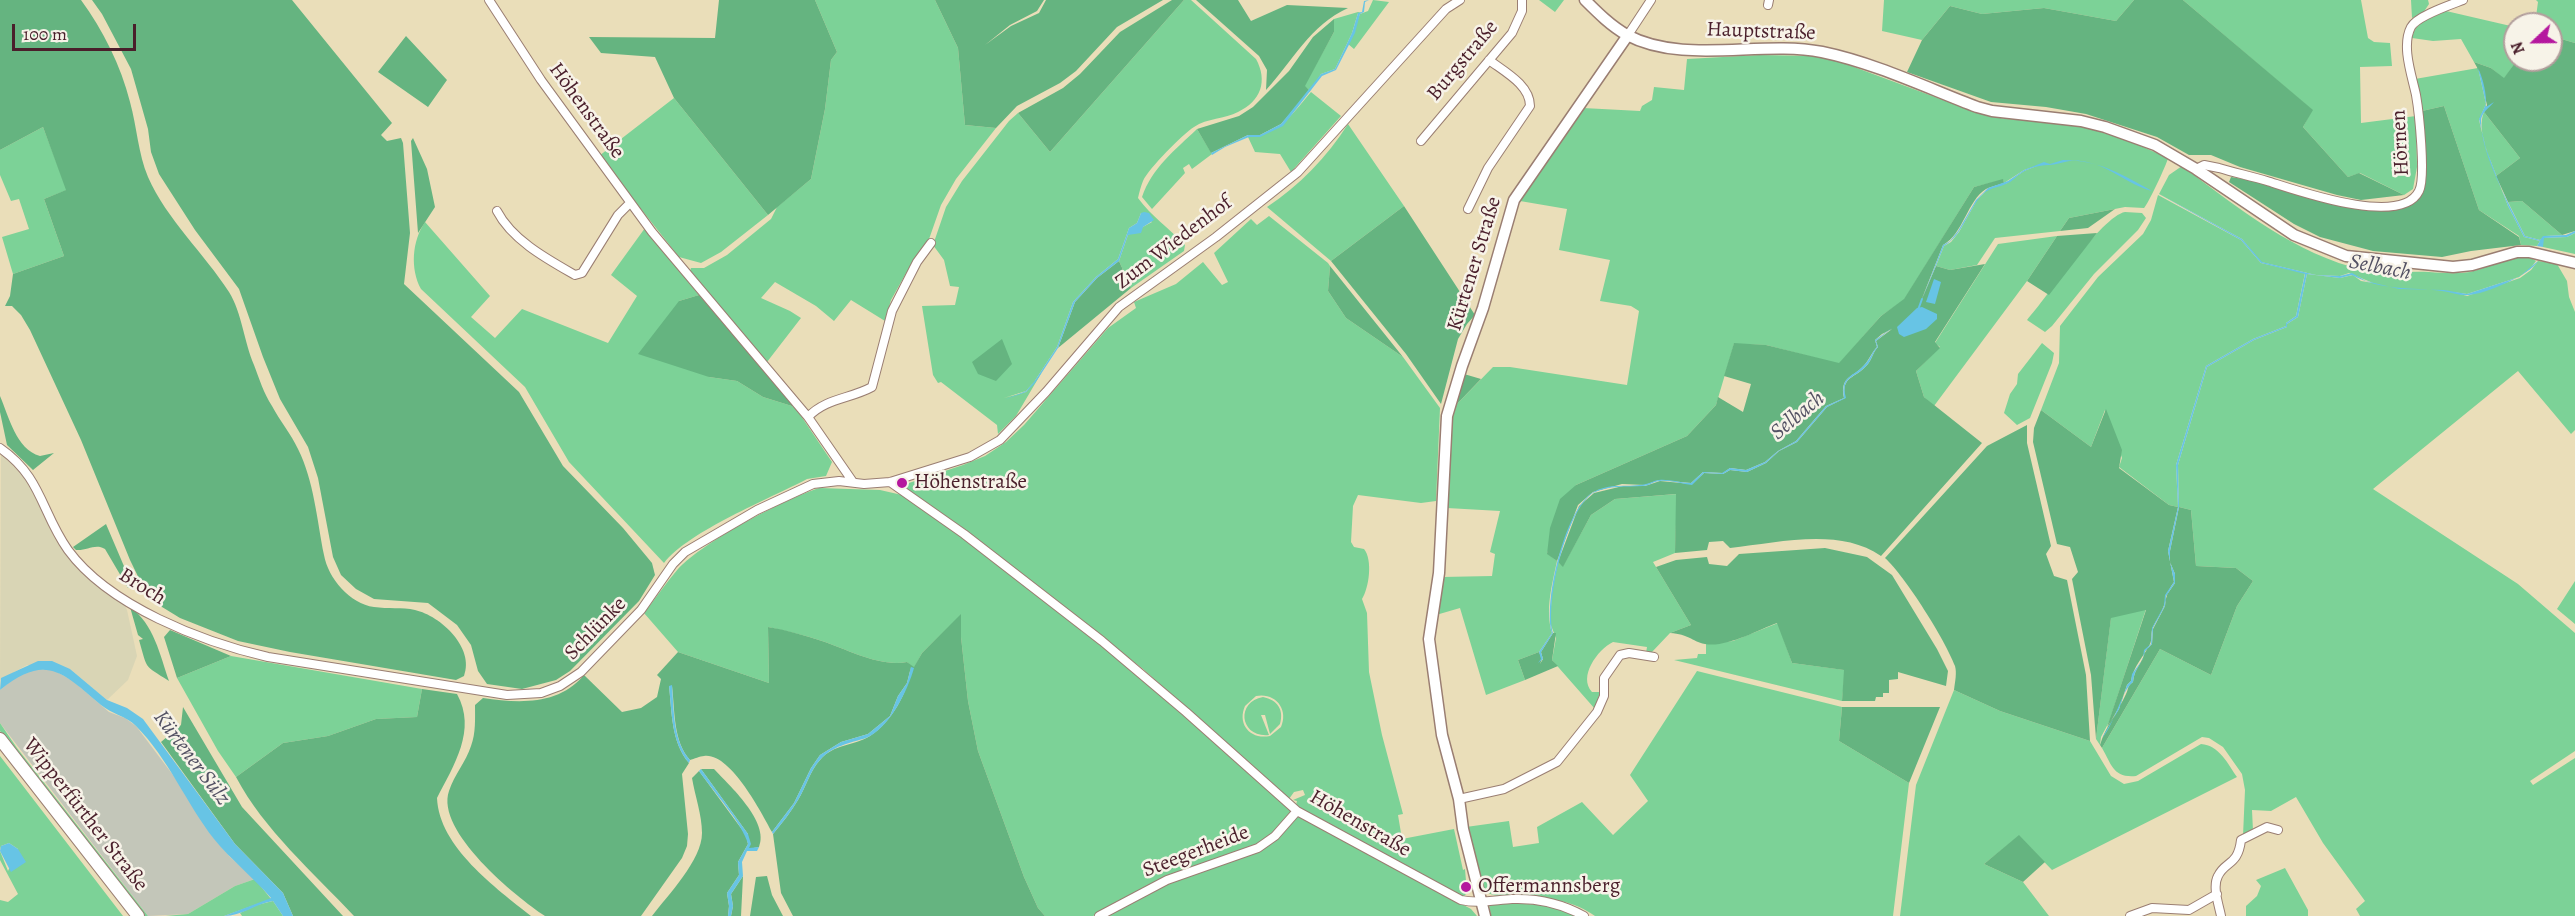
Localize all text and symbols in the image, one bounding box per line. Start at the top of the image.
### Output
scale bar [15,12,140,50]
north arrow [2503,12,2563,72]
street label: Burgstraße [1422,16,1504,106]
street label: Hauptstraße [1706,17,1816,47]
text: 100 m [23,22,67,46]
text: N [2506,38,2531,58]
street label: Höhenstraße [543,58,629,164]
street label: Hörnen [2387,109,2415,177]
street label: Zum Wiedenhof [1111,191,1237,295]
street label: Kürtener Straße [1443,194,1507,334]
water label: Selbach [2347,249,2413,287]
water label: Selbach [1766,386,1830,446]
place label: Höhenstraße [914,470,1027,496]
marker: Höhenstraße [895,476,909,490]
street label: Broch [114,563,170,611]
street label: Schlünke [560,592,632,666]
water label: Kürtener Sülz [147,706,235,810]
street label: Wipperfürther Straße [17,733,153,897]
street label: Höhenstraße [1305,785,1415,863]
street label: Steegerheide [1139,820,1253,884]
place label: Offermannsberg [1478,874,1620,900]
marker: Offermannsberg [1459,880,1473,894]

